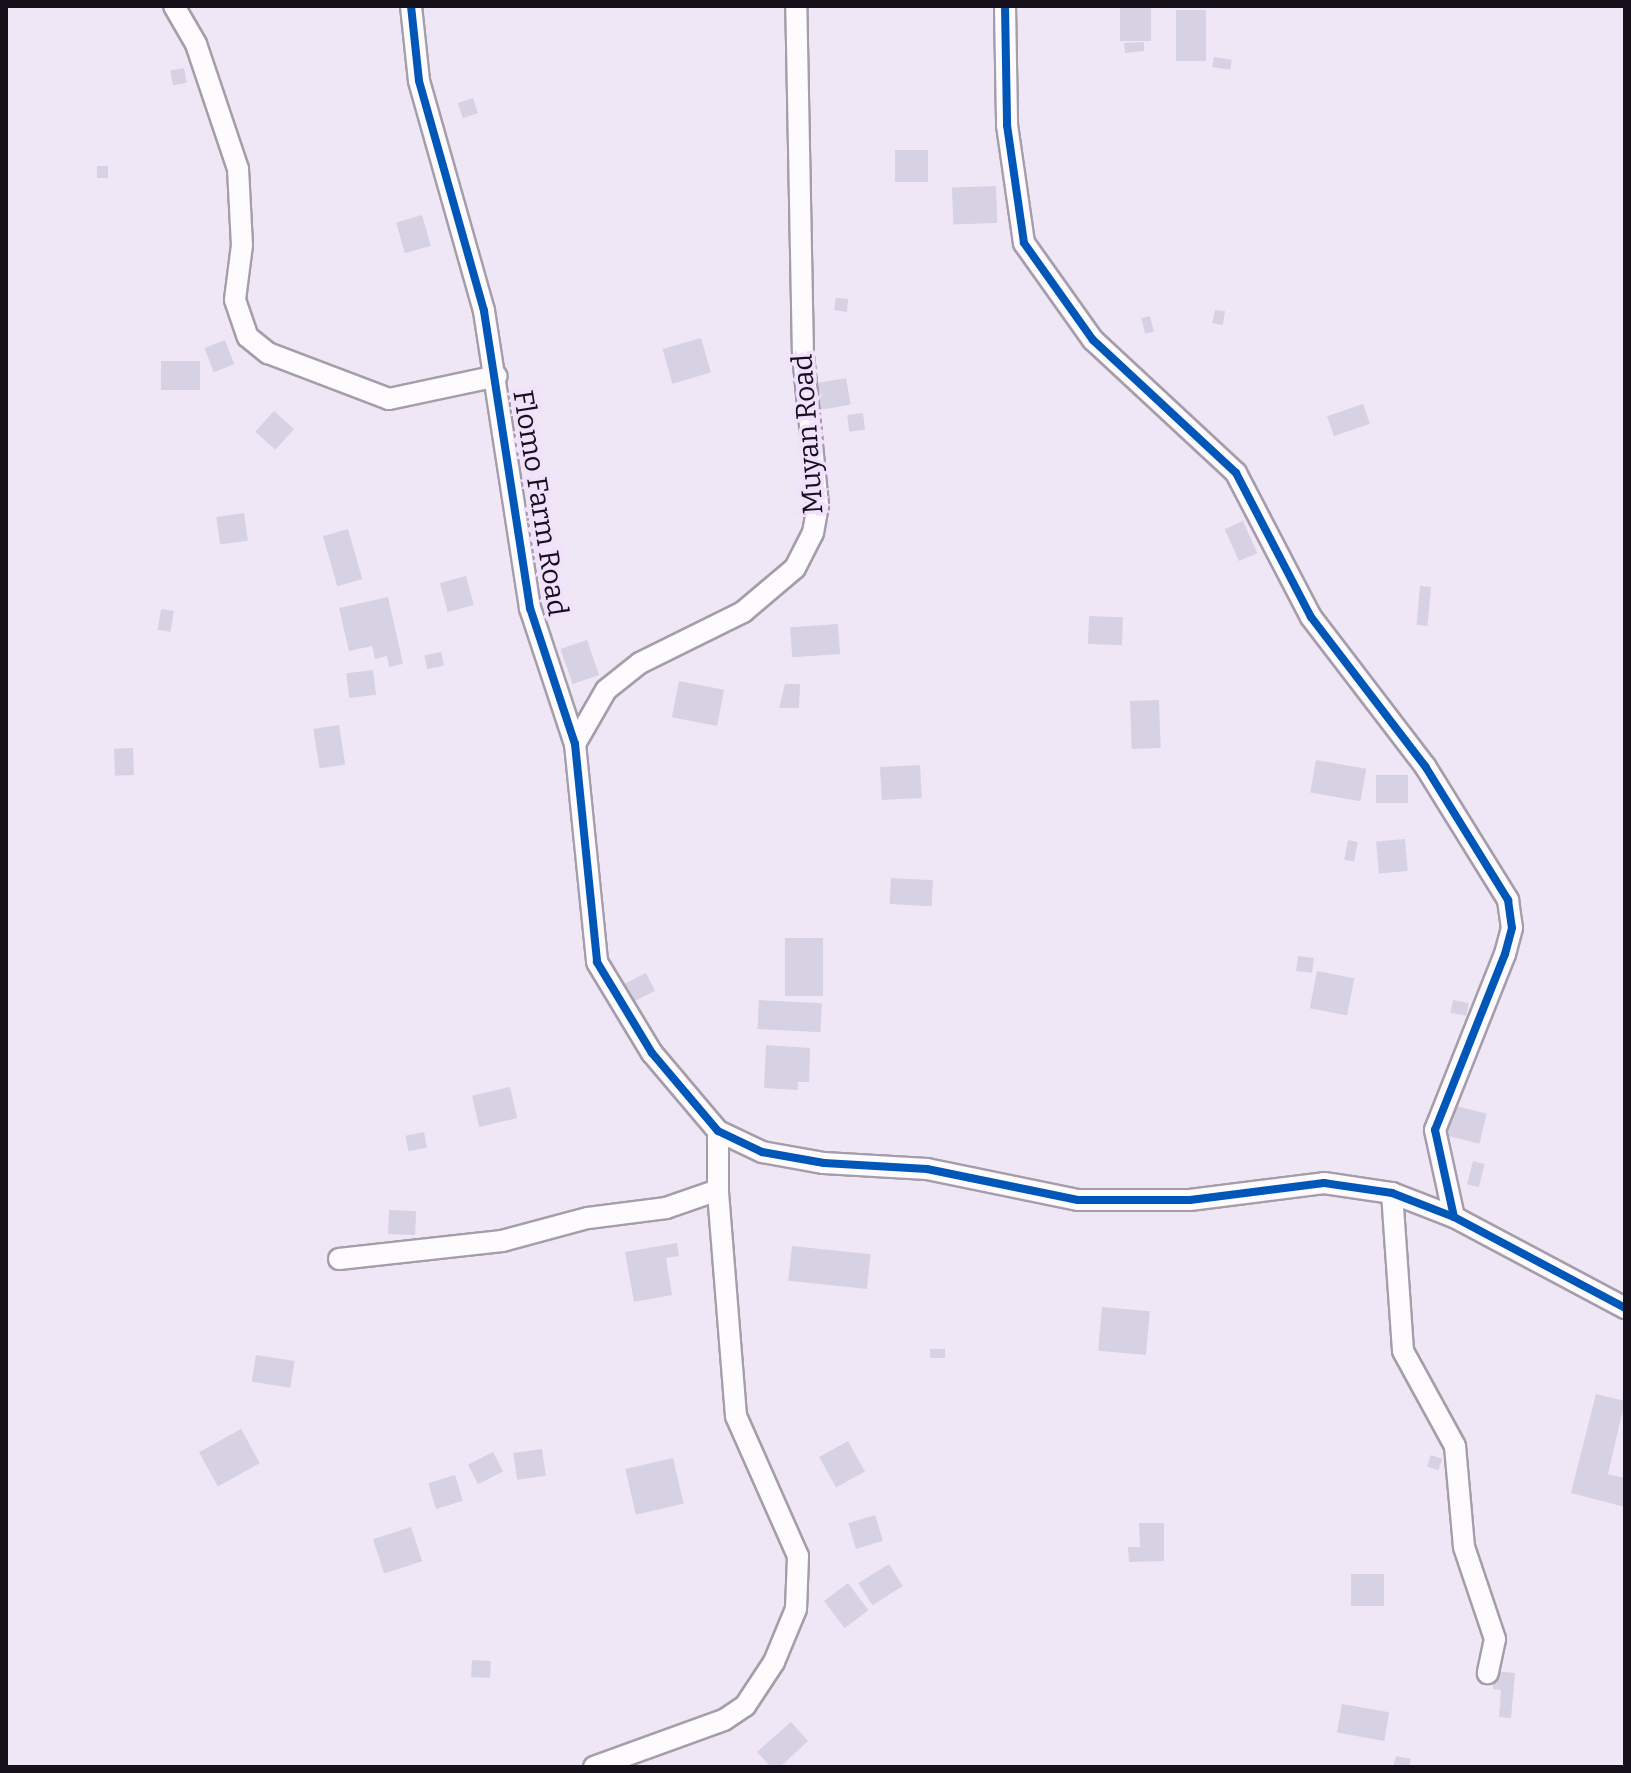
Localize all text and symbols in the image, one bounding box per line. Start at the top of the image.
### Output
street label: Muyan Road [786,353,830,515]
street label: Flomo Farm Road [506,388,574,618]

